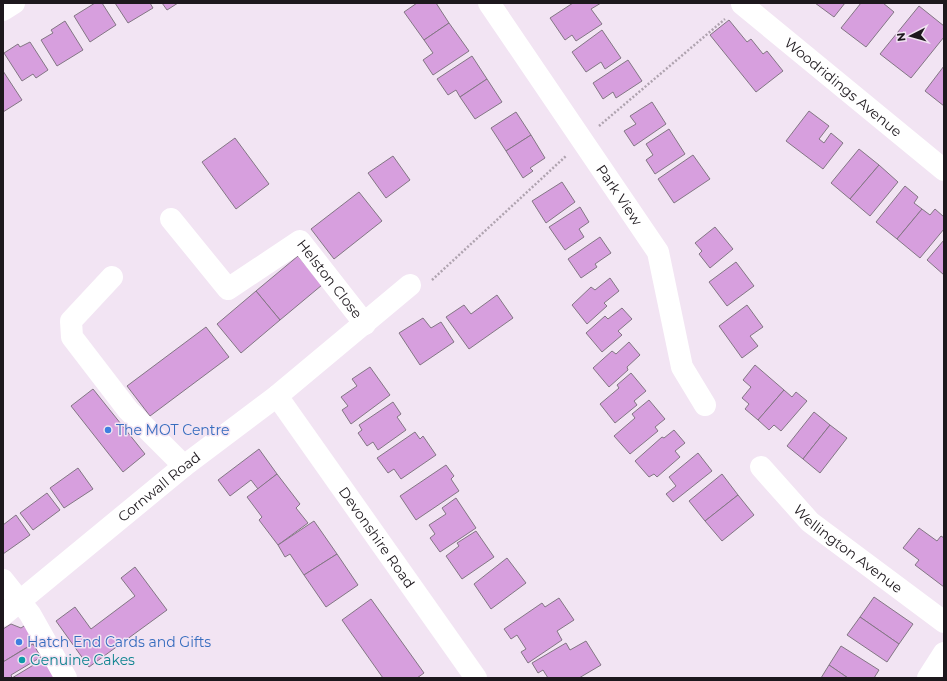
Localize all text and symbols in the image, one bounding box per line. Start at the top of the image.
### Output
north arrow [891,16,931,56]
text: N [894,32,908,42]
street label: Woodridings Avenue [781,34,906,141]
street label: Park View [592,161,647,229]
street label: Helston Close [293,236,366,322]
place label: The MOT Centre [116,421,229,439]
marker: The MOT Centre [103,425,113,435]
street label: Cornwall Road [114,448,204,526]
street label: Devonshire Road [335,483,419,591]
street label: Wellington Avenue [790,501,906,597]
place label: Hatch End Cards and Gifts [27,633,211,651]
marker: Hatch End Cards and Gifts [14,637,24,647]
place label: Genuine Cakes [30,651,135,669]
marker: Genuine Cakes [17,655,27,665]

